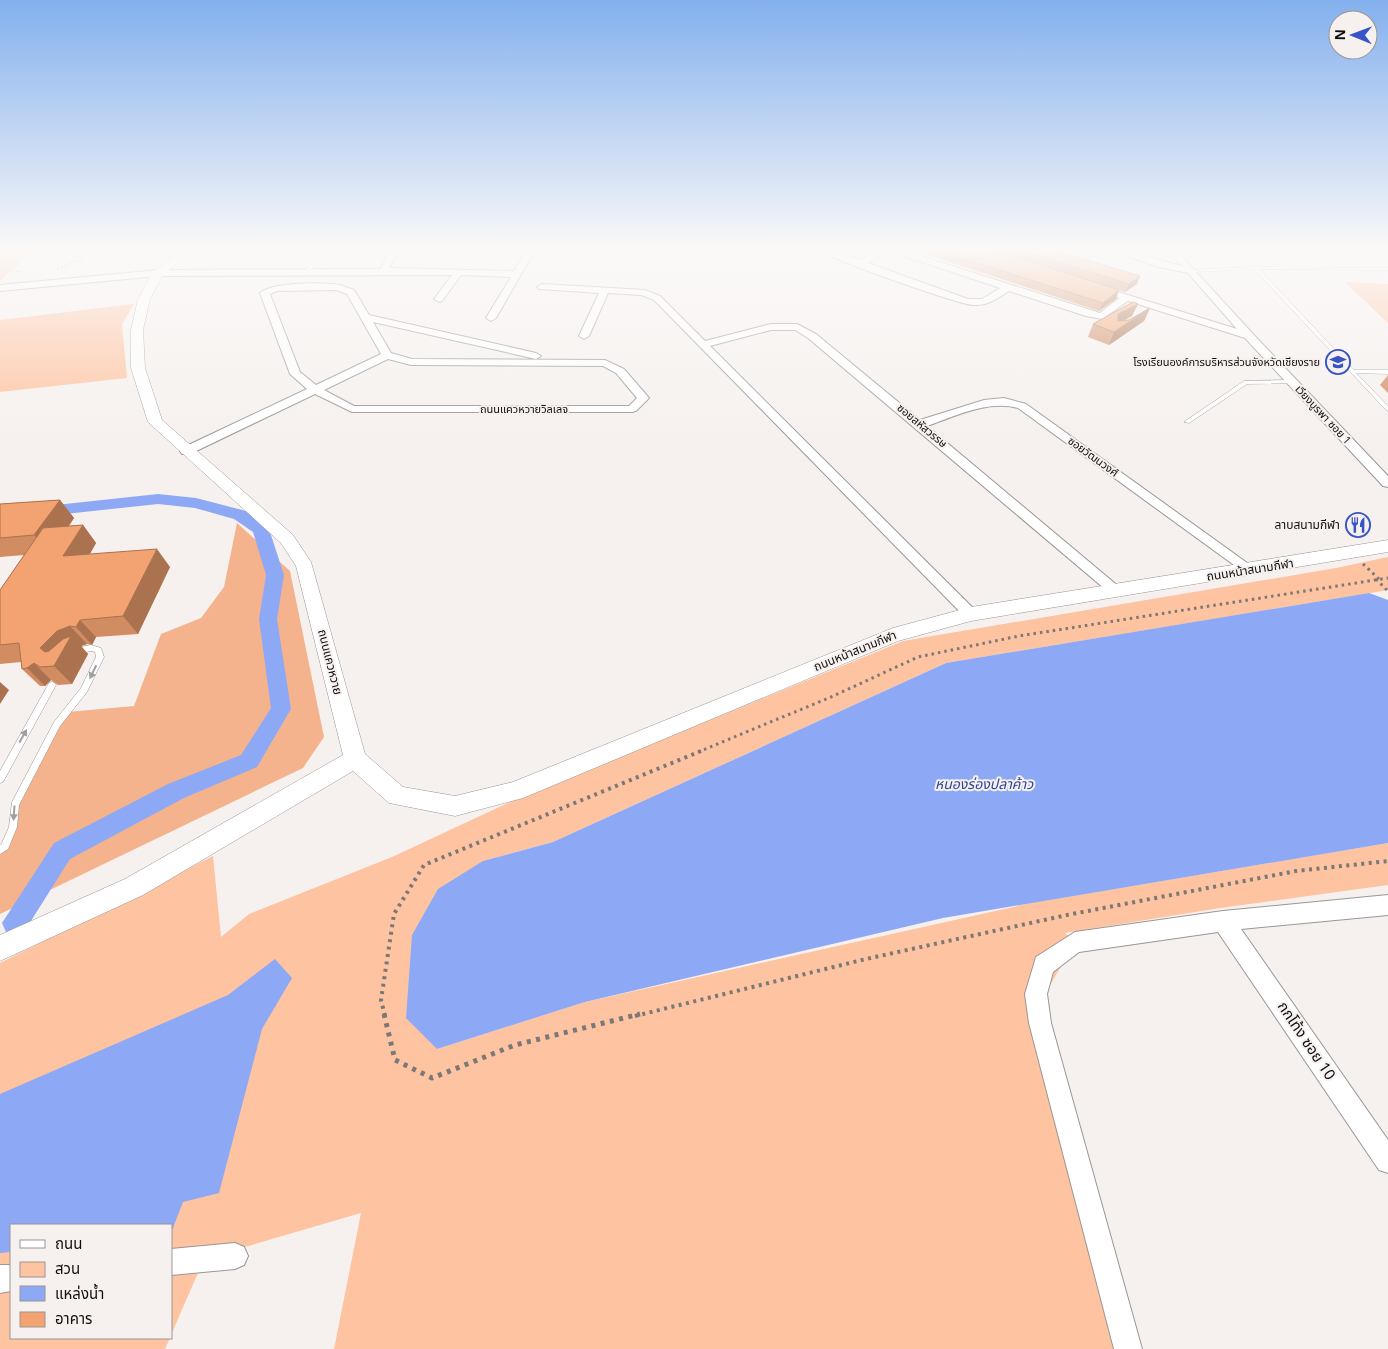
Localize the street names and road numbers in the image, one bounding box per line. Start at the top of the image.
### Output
street label: เวียงบูรพา ซอย 1 [1291,381,1355,449]
street label: ซอยสหัสวรรษ [893,400,951,452]
street label: ถนนแควหวายวิลเลจ [480,401,568,418]
street label: ซอยวัฒนวงศ์ [1064,433,1122,481]
street label: ถนนหน้าสนามกีฬา [1205,554,1295,586]
street label: ถนนหน้าสนามกีฬา [811,626,899,676]
street label: ถนนแควหวาย [313,627,347,697]
street label: กกโท้ง ซอย 10 [1271,997,1341,1085]

